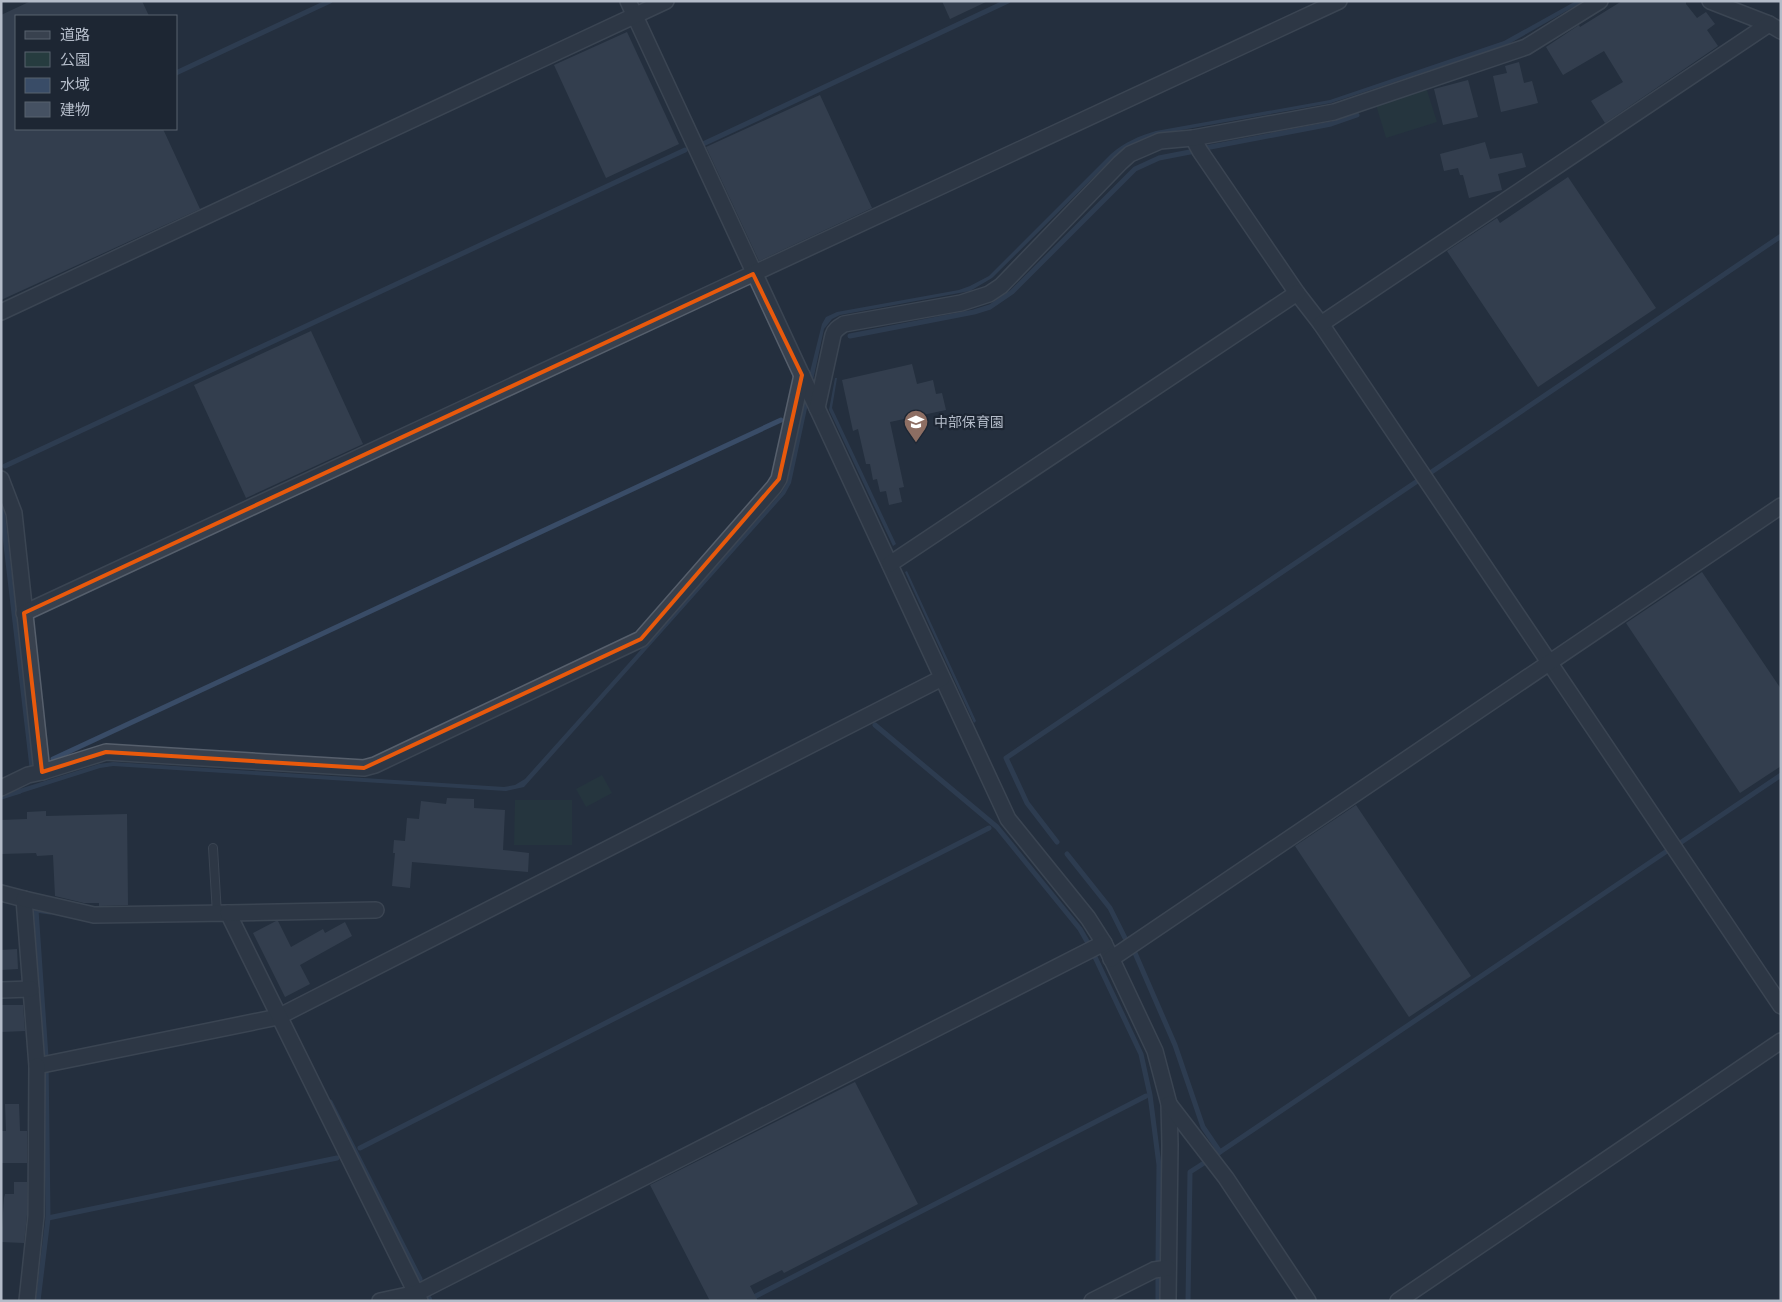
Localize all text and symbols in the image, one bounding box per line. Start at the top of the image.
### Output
legend [15,15,178,130]
text: 道路 [60,25,90,44]
text: 公園 [60,50,90,69]
text: 水域 [60,75,90,94]
text: 建物 [60,100,90,119]
school or university icon: 中部保育園 [903,409,929,443]
place label: 中部保育園 [934,413,1004,431]

